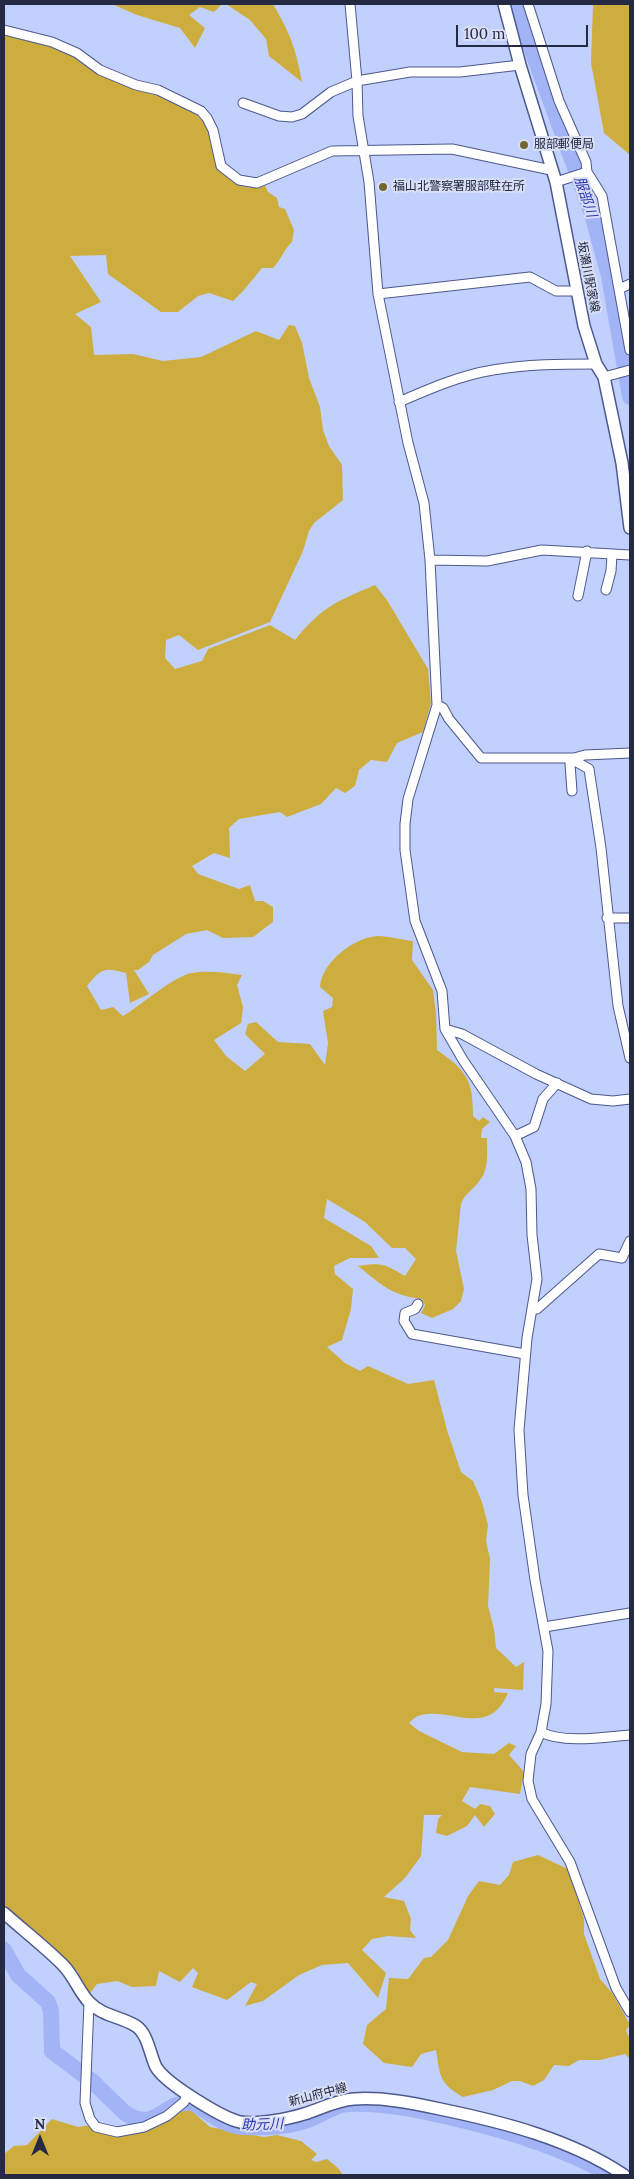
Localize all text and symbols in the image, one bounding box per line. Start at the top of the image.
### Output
scale bar [459,15,592,47]
text: 100 m [464,24,505,43]
place label: 服部郵便局 [534,138,594,152]
marker: 服部郵便局 [518,139,530,151]
water label: 服部川 [570,174,600,220]
place label: 福山北警察署服部駐在所 [393,180,525,194]
marker: 福山北警察署服部駐在所 [377,181,389,193]
street label: 坂瀬川駅家線 [574,240,602,314]
street label: 新山府中線 [287,2080,349,2110]
north arrow [15,2114,65,2164]
text: N [35,2115,45,2133]
water label: 助元川 [241,2116,283,2134]

